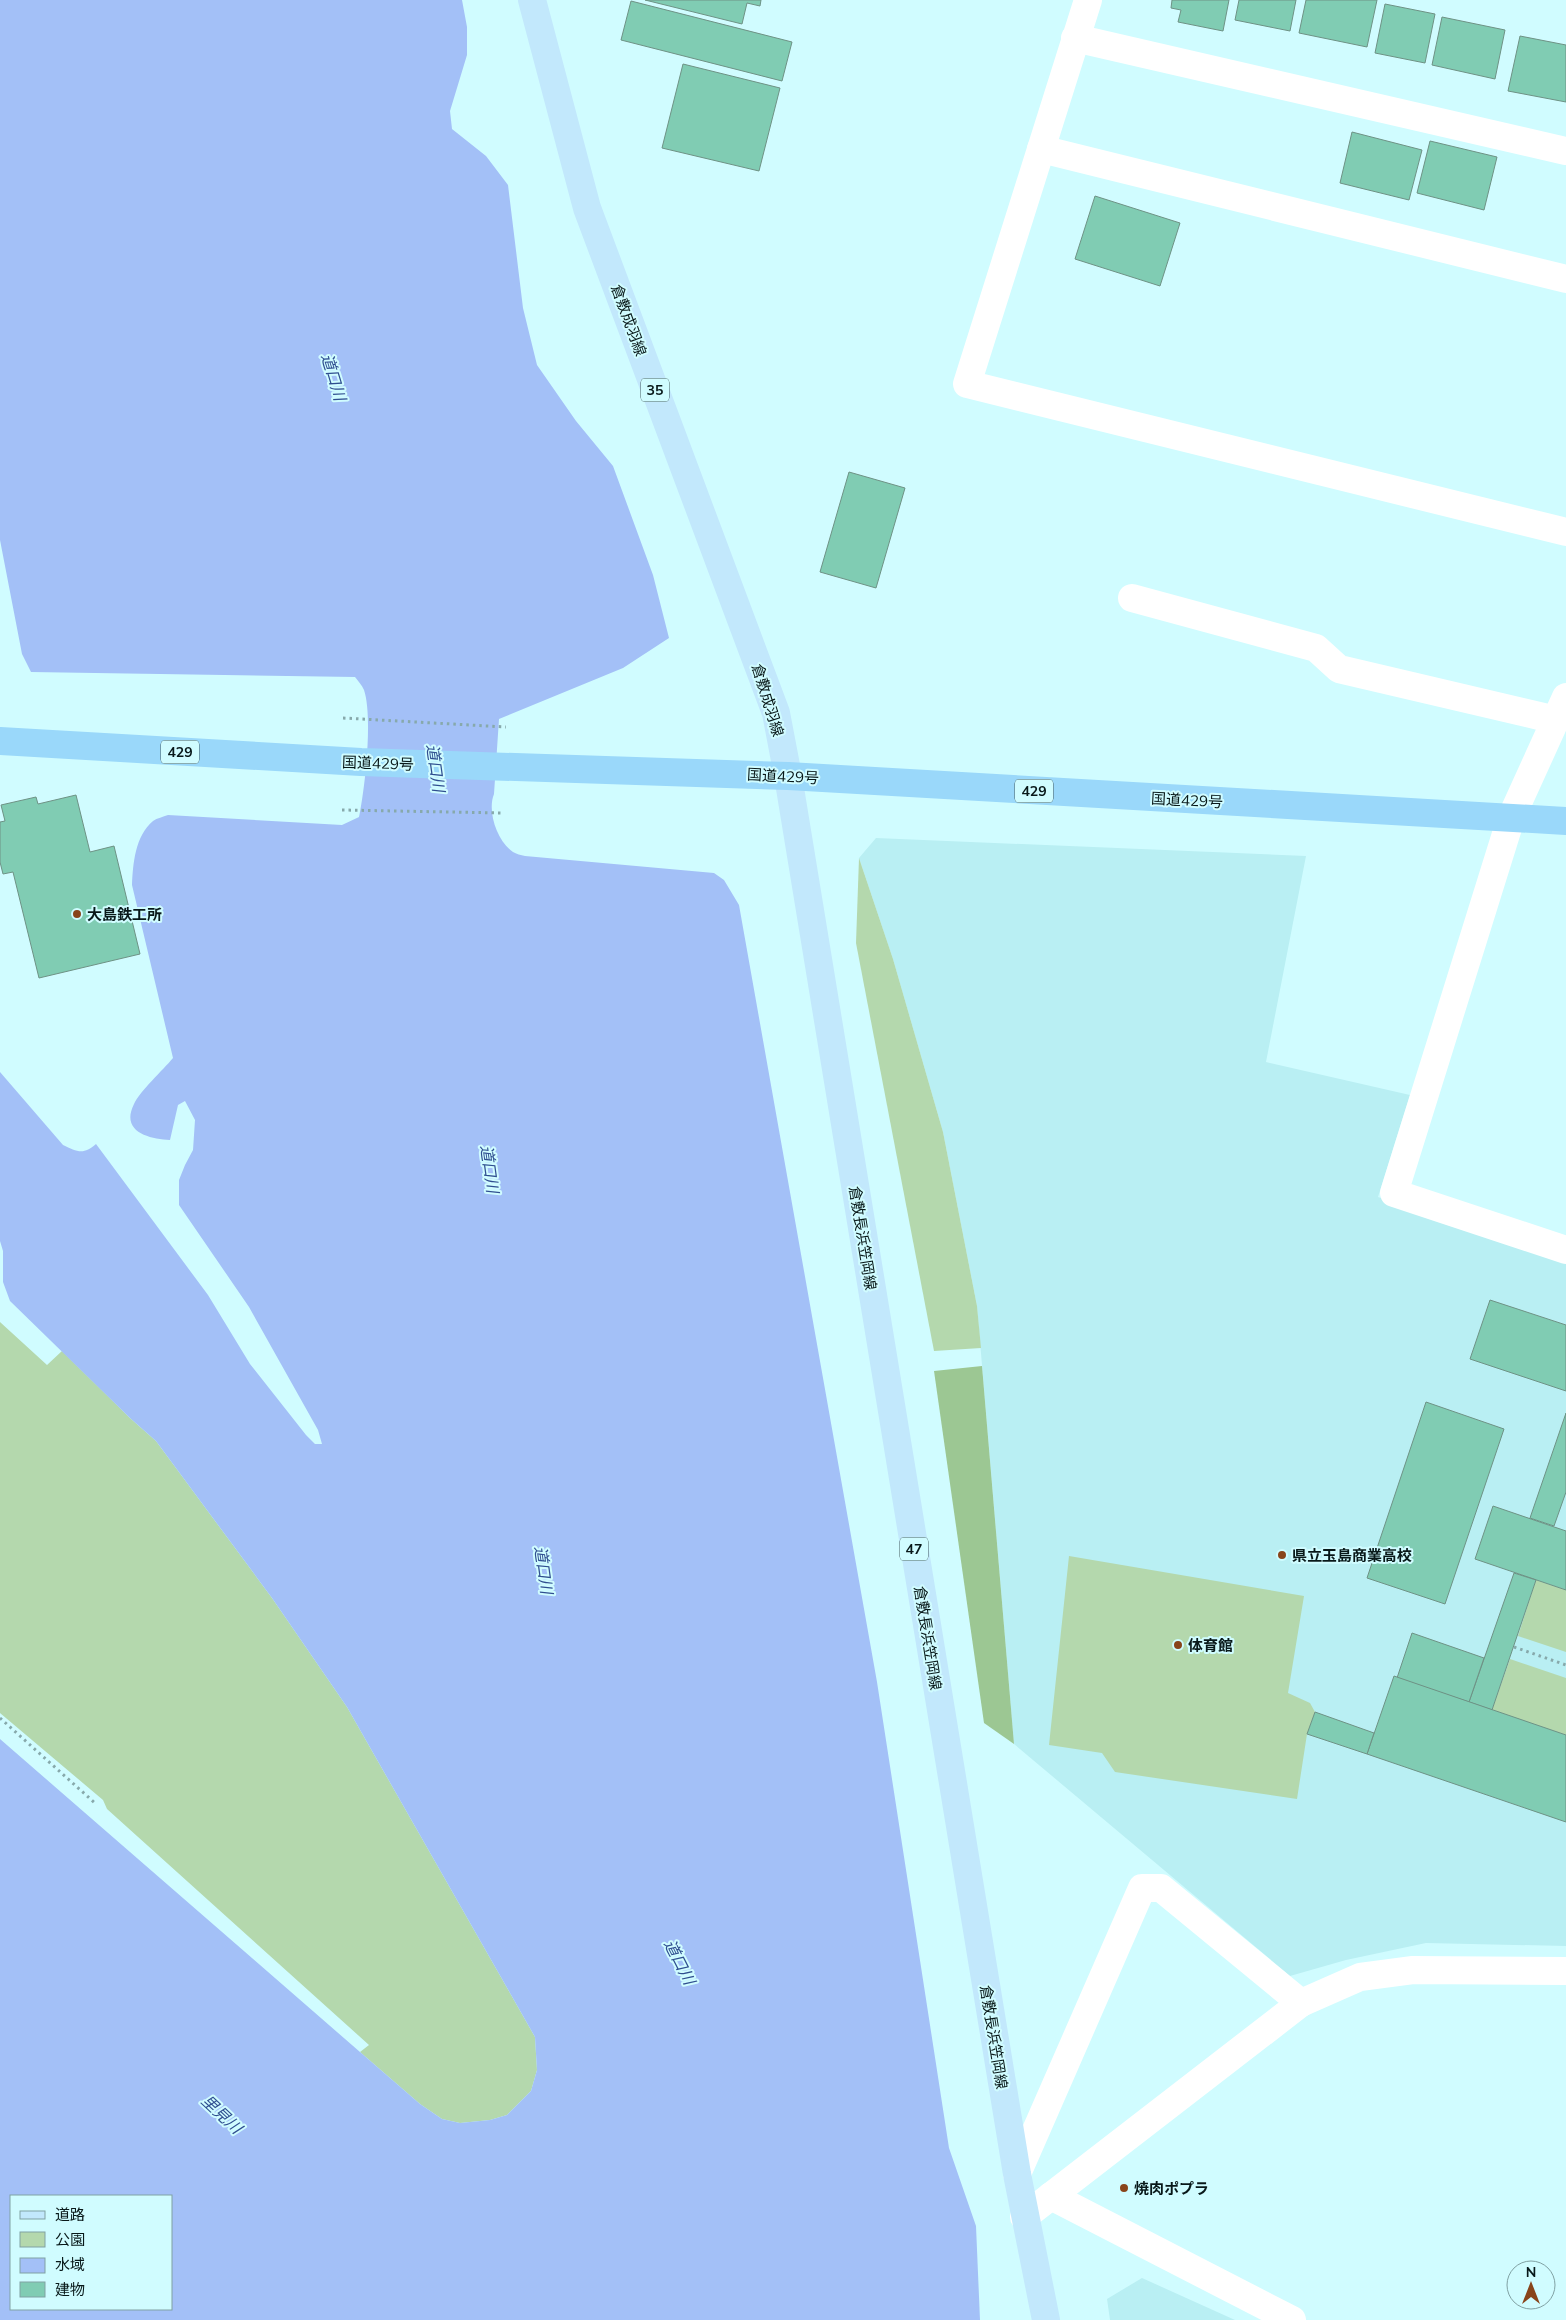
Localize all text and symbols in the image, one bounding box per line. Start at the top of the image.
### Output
street label: 倉敷成羽線 [607,282,651,358]
water label: 道口川 [317,351,351,405]
road number: 35 [641,378,669,402]
street label: 倉敷成羽線 [748,661,788,739]
road number: 429 [161,740,199,764]
water label: 道口川 [423,743,450,795]
street label: 国道429号 [342,752,414,774]
street label: 国道429号 [747,765,819,787]
road number: 429 [1015,779,1053,802]
street label: 国道429号 [1151,789,1223,811]
place label: 大島鉄工所 [87,905,162,924]
marker: 大島鉄工所 [71,908,83,920]
water label: 道口川 [477,1144,504,1196]
street label: 倉敷長浜笠岡線 [845,1185,881,1291]
road number: 47 [900,1538,928,1560]
water label: 道口川 [531,1545,558,1597]
place label: 県立玉島商業高校 [1292,1546,1412,1565]
marker: 県立玉島商業高校 [1276,1549,1288,1561]
street label: 倉敷長浜笠岡線 [910,1585,946,1691]
place label: 体育館 [1188,1636,1233,1655]
marker: 体育館 [1172,1639,1184,1651]
water label: 道口川 [660,1936,701,1990]
street label: 倉敷長浜笠岡線 [976,1984,1012,2090]
water label: 里見川 [198,2090,248,2139]
place label: 焼肉ポプラ [1134,2179,1209,2198]
marker: 焼肉ポプラ [1118,2182,1130,2194]
legend [10,2195,172,2310]
text: 道路 [55,2205,85,2224]
text: 公園 [55,2230,85,2249]
text: 水域 [55,2255,85,2274]
north arrow [1506,2260,1556,2310]
text: N [1526,2263,1536,2281]
text: 建物 [55,2280,85,2299]

